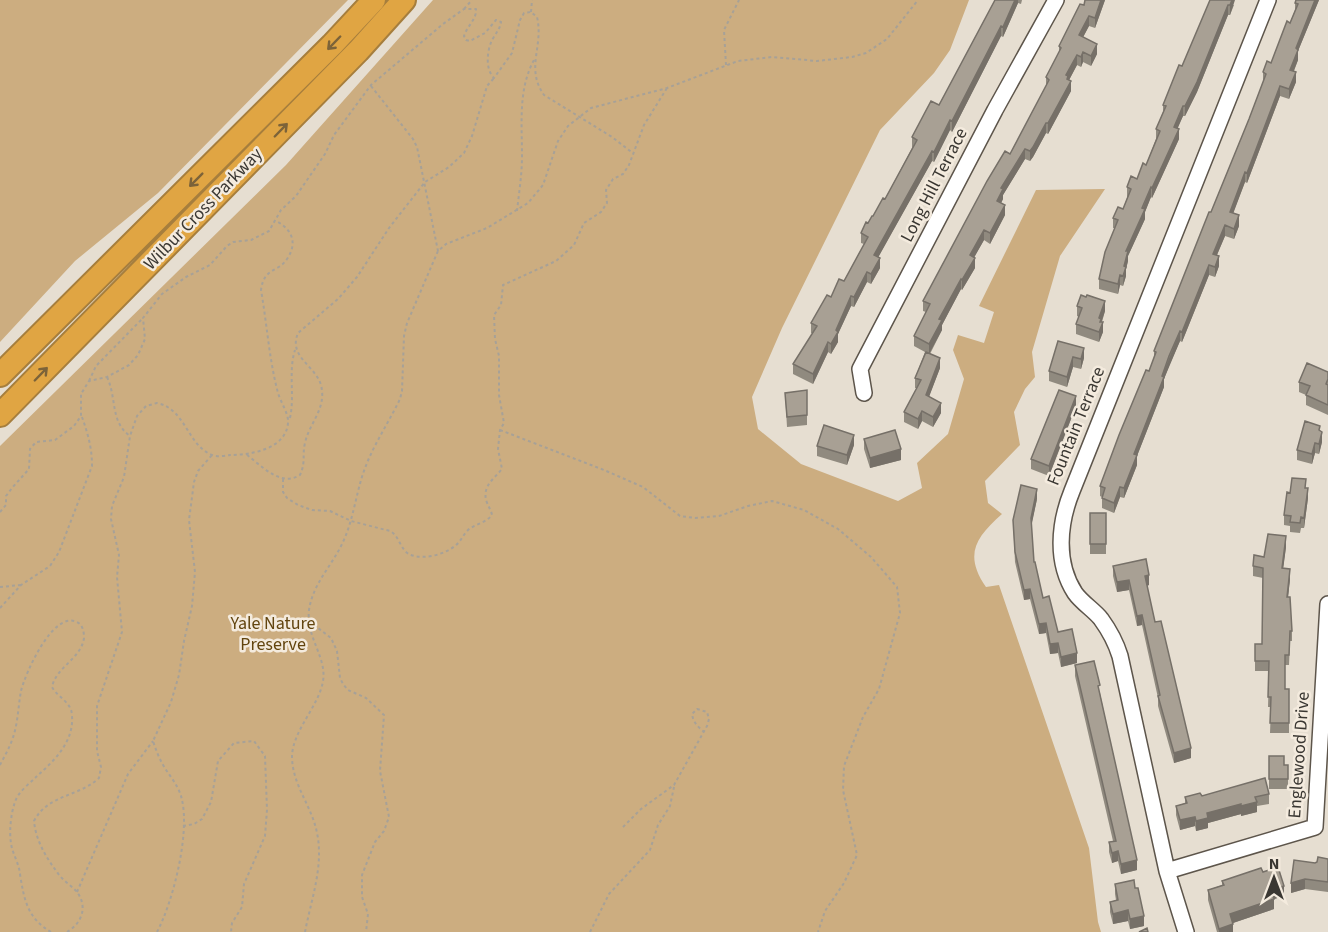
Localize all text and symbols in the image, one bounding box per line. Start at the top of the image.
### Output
one-way arrow [327,35,341,50]
one-way arrow [273,122,288,137]
street label: Long Hill Terrace [894,124,974,246]
street label: Wilbur Cross Parkway [138,142,268,276]
one-way arrow [189,173,203,188]
street label: Fountain Terrace [1041,363,1111,489]
one-way arrow [34,366,49,381]
park label: Yale Nature Preserve [230,611,316,657]
street label: Englewood Drive [1282,691,1316,819]
north arrow [1244,848,1304,908]
text: N [1269,853,1279,875]

